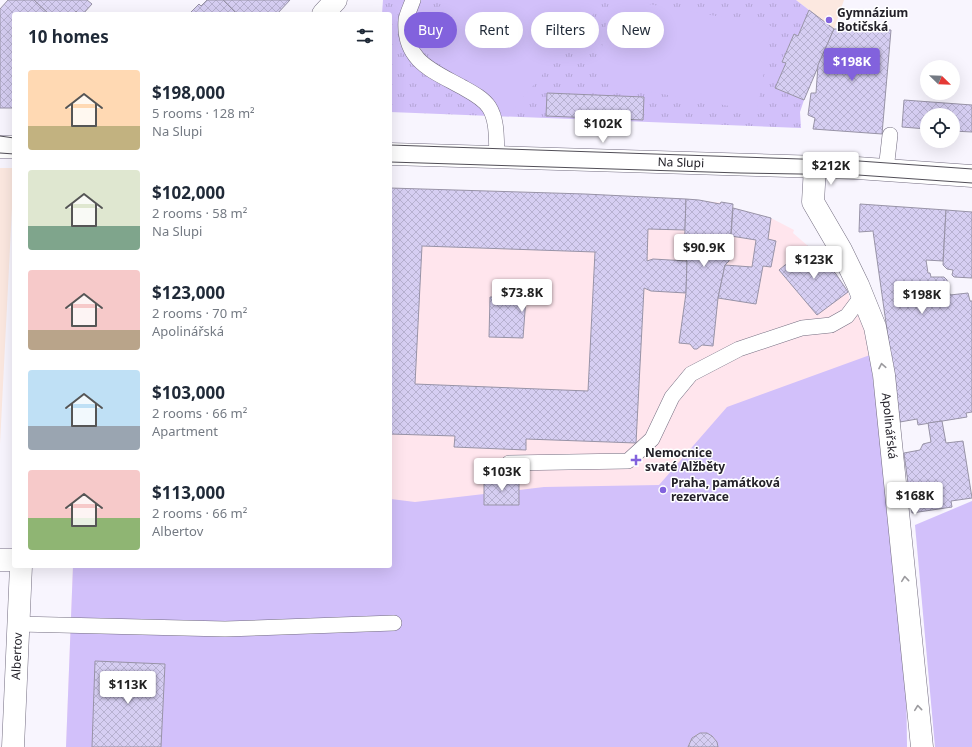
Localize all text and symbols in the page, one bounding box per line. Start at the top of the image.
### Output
place label: Gymnázium Botičská [837,4,908,35]
chip: Buy [404,12,457,48]
chip: Rent [465,12,523,48]
chip: Filters [531,12,599,48]
chip: New [607,12,664,48]
marker: Gymnázium Botičská [824,15,834,25]
text: 10 homes [28,25,109,48]
icon: filters [354,25,376,47]
pin: $198K [824,48,880,82]
text: $198K [833,52,871,70]
north arrow [920,60,960,100]
map controls [920,60,960,148]
text: $198,000 [152,81,225,104]
icon: home [60,86,108,134]
text: 5 rooms · 128 m² [152,104,255,122]
button: locate [920,108,960,148]
pin: $102K [575,110,631,144]
text: $102K [584,114,622,132]
text: Na Slupi [152,122,202,140]
pin: $212K [803,152,859,186]
street label: Na Slupi [657,153,704,171]
text: $212K [812,156,850,174]
text: $102,000 [152,181,225,204]
icon: home [60,186,108,234]
text: 2 rooms · 58 m² [152,204,247,222]
text: Na Slupi [152,222,202,240]
pin: $90.9K [671,234,737,268]
text: $90.9K [683,238,725,256]
pin: $123K [786,246,842,280]
text: $123K [795,250,833,268]
pin: $73.8K [489,279,555,313]
text: $123,000 [152,281,225,304]
pin: $198K [894,281,950,315]
text: $73.8K [501,283,543,301]
text: $198K [903,285,941,303]
icon: home [60,286,108,334]
text: 2 rooms · 70 m² [152,304,247,322]
text: Apolinářská [152,322,224,340]
one-way arrow [878,363,887,369]
text: $103,000 [152,381,225,404]
icon: home [60,386,108,434]
street label: Apolinářská [878,392,902,460]
text: 2 rooms · 66 m² [152,404,247,422]
text: Apartment [152,422,218,440]
place label: Nemocnice svaté Alžběty [645,444,725,475]
marker: Nemocnice svaté Alžběty [630,454,642,466]
pin: $103K [474,458,530,492]
text: $103K [483,462,521,480]
place label: Praha, památková rezervace [671,474,780,505]
text: $113,000 [152,481,225,504]
pin: $168K [887,482,943,516]
marker: Praha, památková rezervace [658,485,668,495]
icon: home [60,486,108,534]
text: $168K [896,486,934,504]
text: 2 rooms · 66 m² [152,504,247,522]
text: Albertov [152,522,203,540]
one-way arrow [900,576,909,582]
street label: Albertov [7,631,26,680]
pin: $113K [100,671,156,705]
text: $113K [109,675,147,693]
one-way arrow [914,705,923,711]

